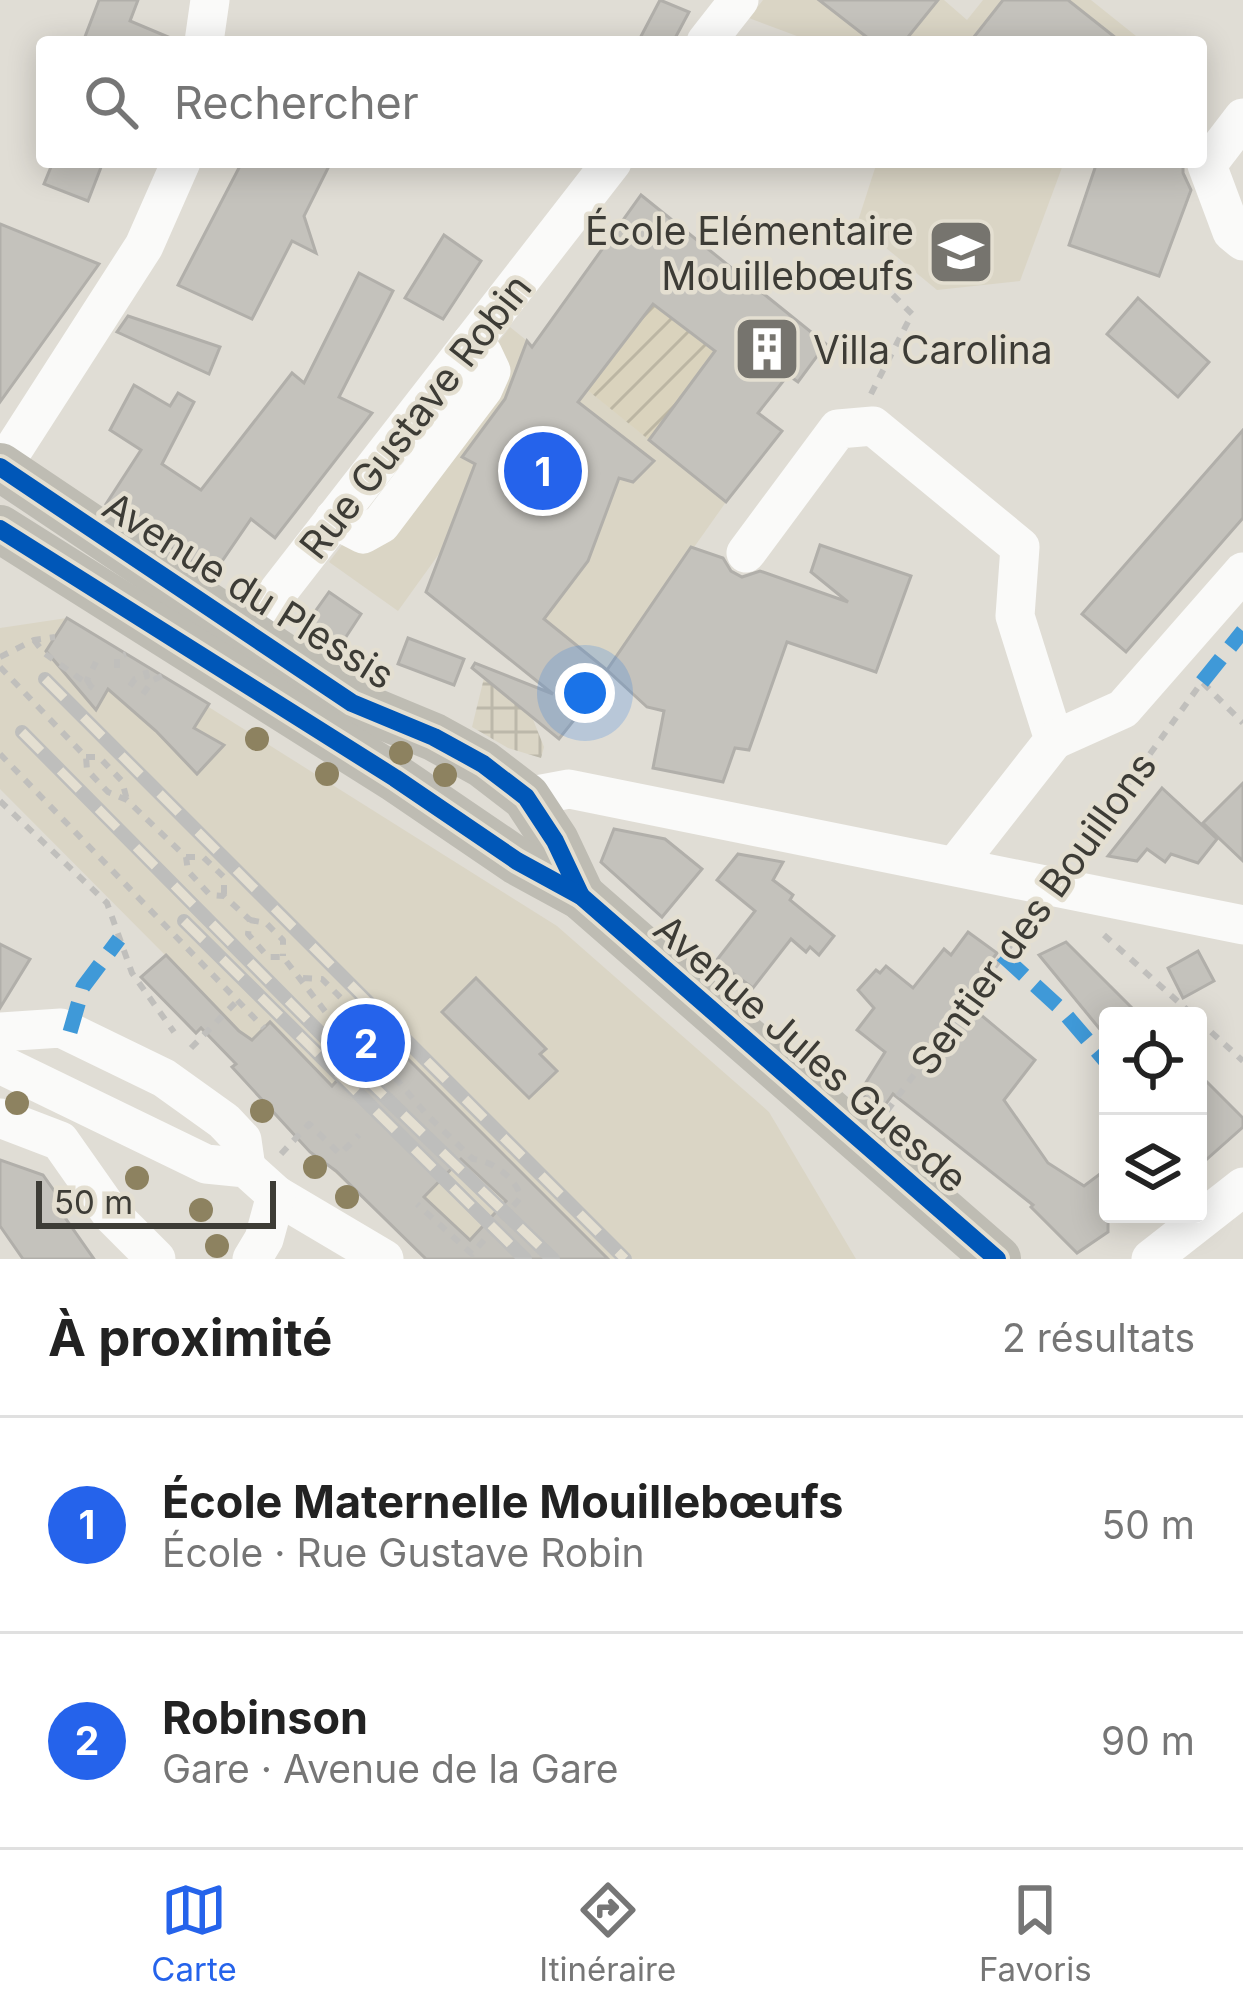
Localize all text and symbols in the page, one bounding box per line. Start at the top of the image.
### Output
search box [36,36,1207,168]
icon: search [78,69,144,135]
text: Rechercher [174,75,419,130]
place label: École Elémentaire Mouillebœufs [585,207,914,299]
school or university icon: École Elémentaire Mouillebœufs [926,217,996,287]
street label: Rue Gustave Robin [289,264,541,568]
building icon: Villa Carolina [732,314,802,384]
place label: Villa Carolina [813,326,1053,373]
pin: 1 [504,426,582,516]
street label: Avenue du Plessis [95,482,403,698]
your location [555,663,615,723]
street label: Sentier des Bouillons [900,743,1166,1083]
street label: Avenue Jules Guesde [645,904,977,1202]
pin: 2 [327,998,405,1088]
map controls [1099,1007,1207,1223]
button: locate [1099,1007,1207,1115]
button: layers [1099,1115,1207,1223]
scale bar [36,1175,276,1228]
text: 50 m [54,1182,133,1222]
text: À proximité [48,1307,332,1368]
text: 2 résultats [1002,1314,1195,1361]
text: École Maternelle Mouillebœufs [162,1474,843,1529]
text: 1 [79,1501,95,1548]
text: 50 m [1102,1501,1195,1548]
text: École · Rue Gustave Robin [162,1529,645,1576]
text: Robinson [162,1690,368,1745]
text: 2 [75,1717,99,1764]
text: 90 m [1101,1717,1195,1764]
text: Gare · Avenue de la Gare [162,1745,619,1792]
tab: Carte [151,1877,237,1989]
tab: Itinéraire [539,1877,676,1989]
tab: Favoris [979,1877,1092,1989]

